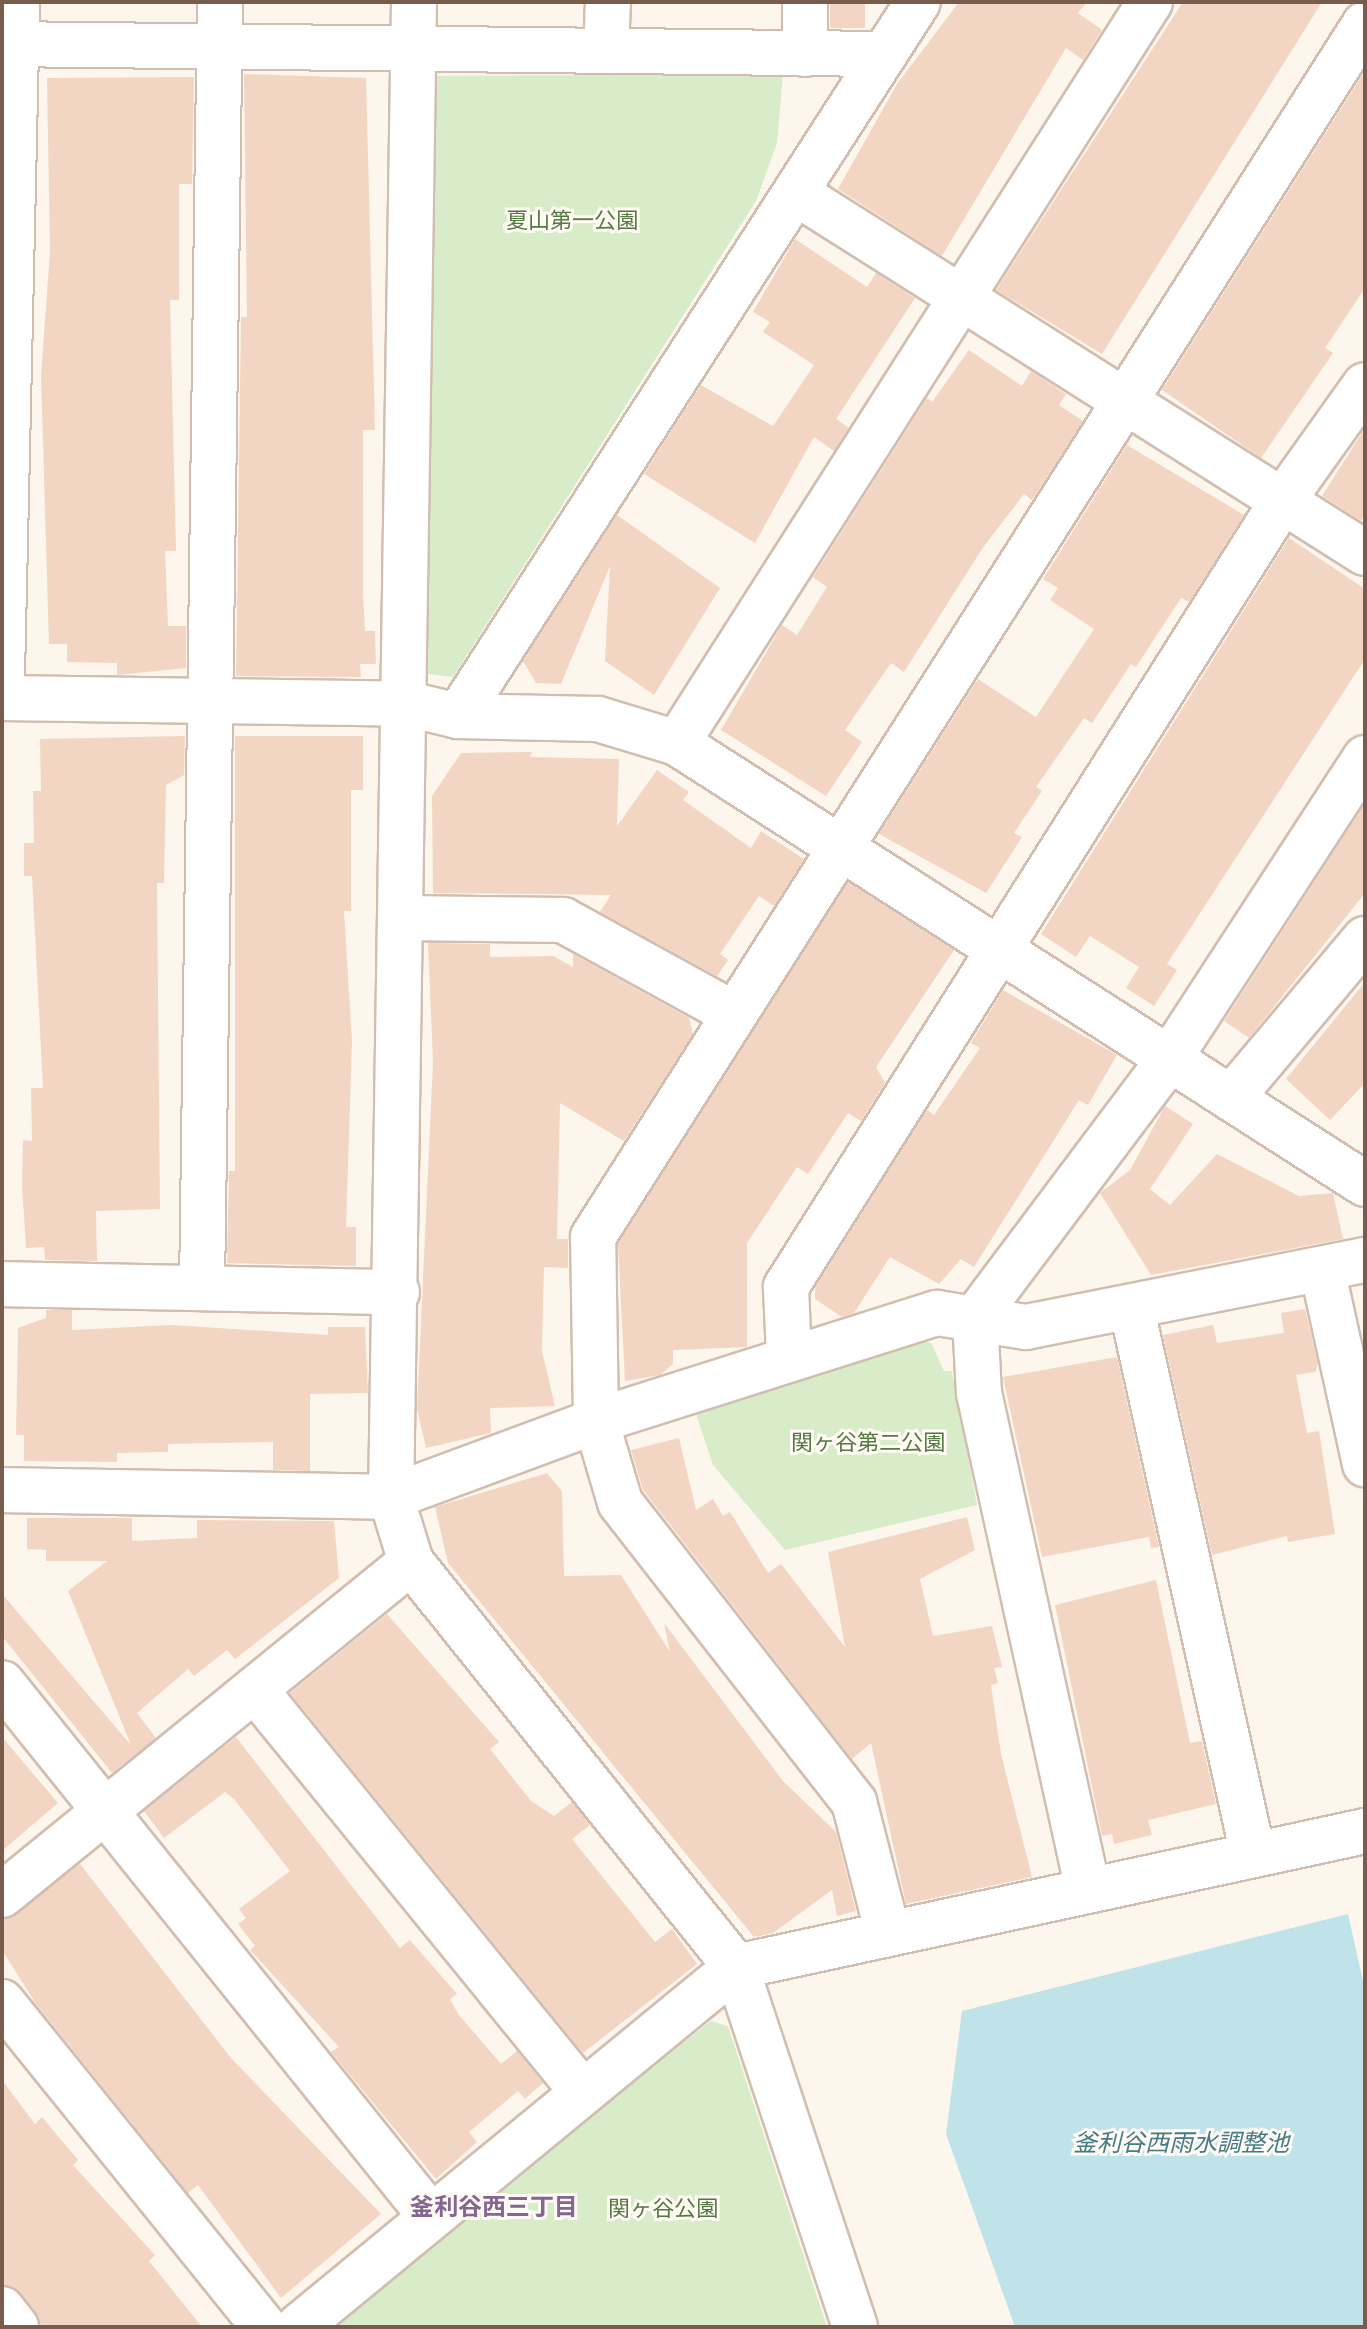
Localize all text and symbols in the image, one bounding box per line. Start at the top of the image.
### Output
park label: 夏山第一公園 [506,208,638,234]
park label: 関ヶ谷第二公園 [791,1430,945,1456]
water label: 釜利谷西雨水調整池 [1073,2130,1289,2158]
district label: 釜利谷西三丁目 [410,2194,578,2222]
park label: 関ヶ谷公園 [608,2196,718,2222]

